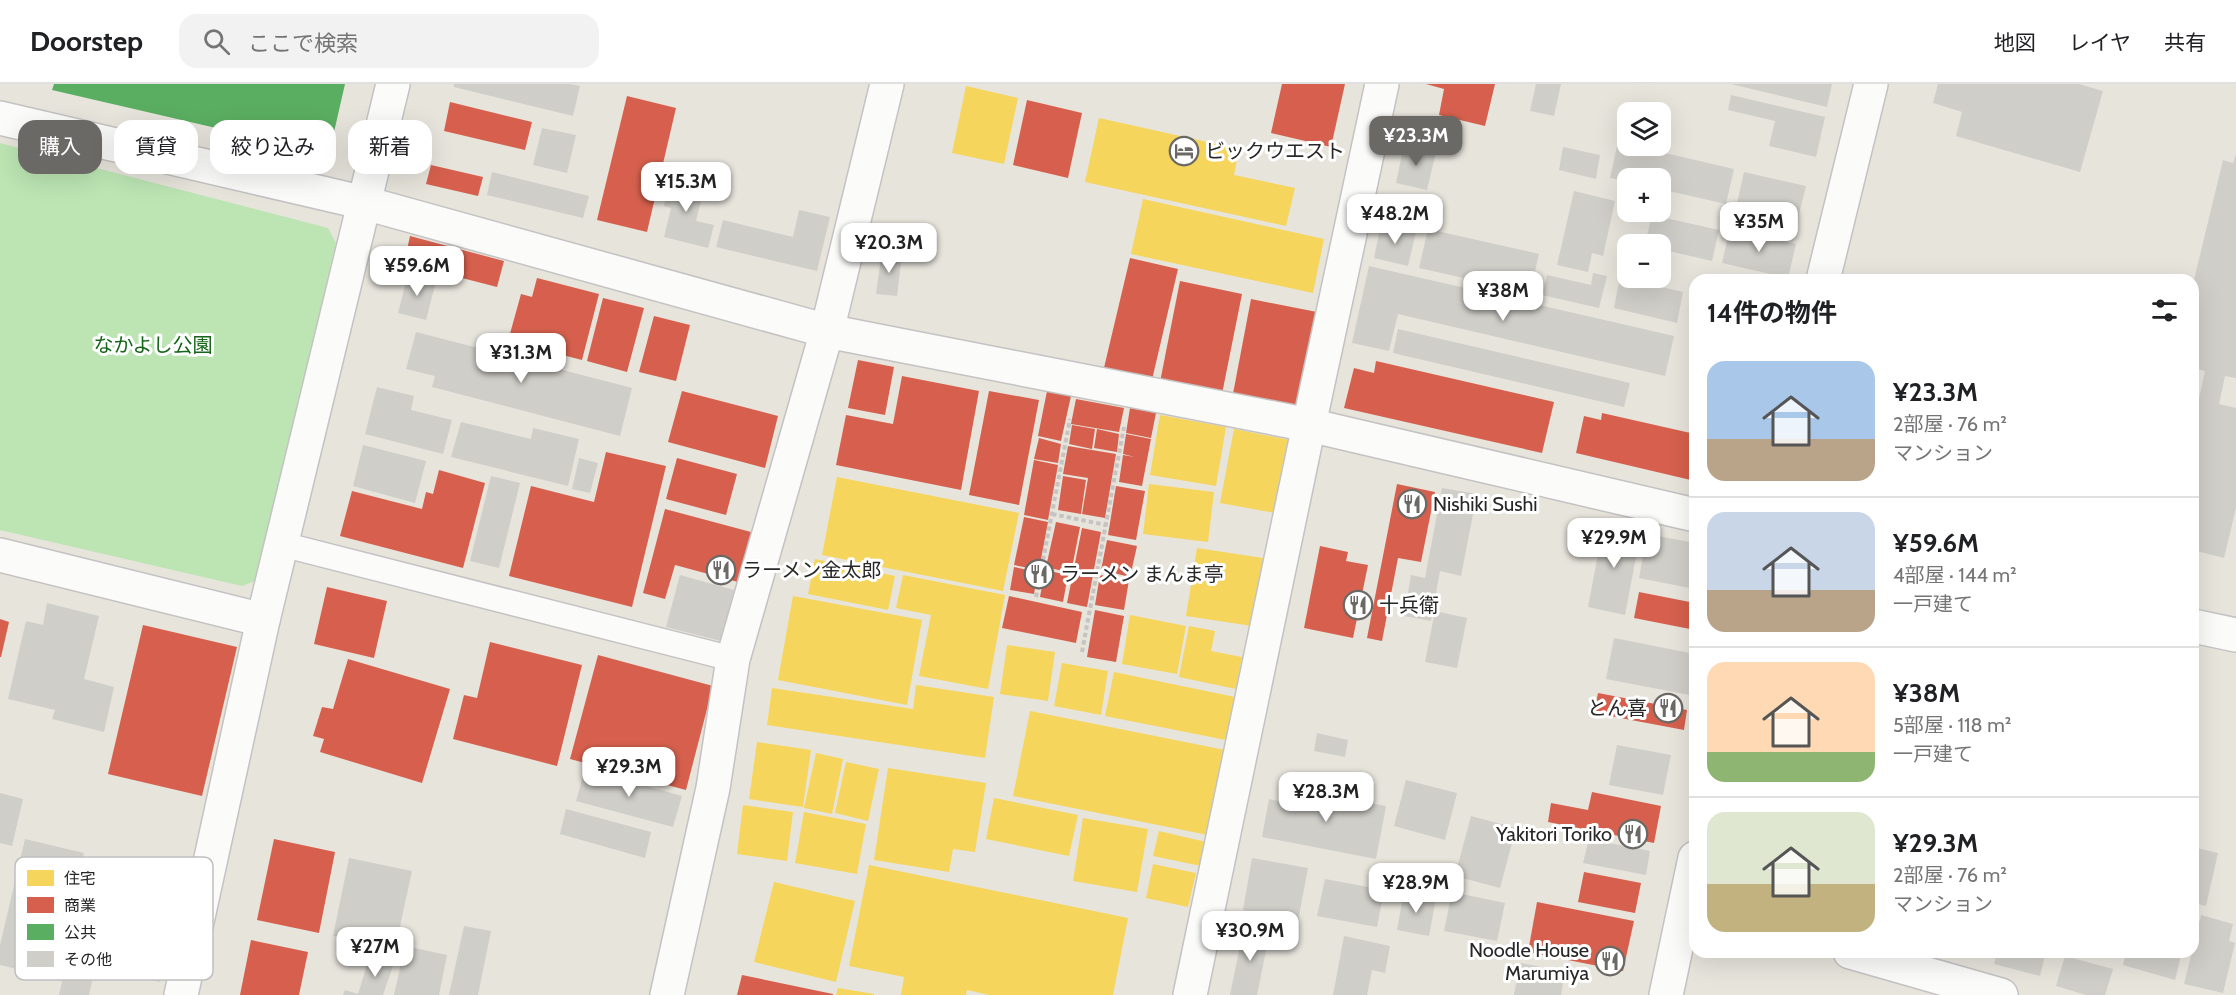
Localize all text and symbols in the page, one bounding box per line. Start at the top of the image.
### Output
search box [179,14,599,68]
text: Doorstep [30,24,143,58]
icon: search [200,25,233,58]
text: ここで検索 [248,30,358,57]
text: 地図 [1994,30,2036,55]
text: レイヤ [2069,30,2131,55]
text: 共有 [2164,30,2206,55]
map controls [1617,102,1671,288]
button: layers [1617,102,1671,156]
pin: ¥23.3M [1367,116,1465,167]
chip: 購入 [18,120,102,174]
chip: 賃貸 [114,120,198,174]
chip: 絞り込み [210,120,336,174]
chip: 新着 [348,120,432,174]
text: ¥23.3M [1383,123,1449,147]
hotel icon: ビックウエスト [1168,135,1200,167]
place label: ビックウエスト [1205,139,1345,163]
pin: ¥15.3M [637,162,735,213]
button: + [1617,168,1671,222]
text: ¥15.3M [655,169,717,193]
pin: ¥48.2M [1346,194,1444,245]
text: ¥48.2M [1361,201,1429,225]
pin: ¥35M [1723,202,1795,253]
text: ¥35M [1734,209,1784,233]
pin: ¥20.3M [840,223,938,274]
text: ¥20.3M [855,230,923,254]
button: − [1617,234,1671,288]
pin: ¥59.6M [368,246,466,297]
text: ¥59.6M [384,253,450,277]
pin: ¥38M [1467,271,1539,322]
text: ¥38M [1477,278,1529,302]
icon: filters [2148,294,2181,327]
text: 14件の物件 [1707,297,1837,329]
park label: なかよし公園 [94,333,213,357]
pin: ¥31.3M [472,333,570,384]
text: ¥31.3M [490,340,552,364]
text: ¥23.3M [1893,376,1978,408]
icon: home [1755,385,1827,457]
text: 2部屋 · 76 m² [1893,412,2007,436]
text: マンション [1893,441,1993,465]
restaurant icon: Nishiki Sushi [1396,488,1428,520]
place label: Nishiki Sushi [1433,492,1538,516]
pin: ¥29.9M [1565,518,1663,569]
text: ¥29.9M [1581,525,1647,549]
text: ¥59.6M [1893,527,1979,559]
icon: home [1755,536,1827,608]
restaurant icon: ラーメン金太郎 [705,554,737,586]
place label: ラーメン金太郎 [742,558,881,582]
restaurant icon: ラーメン まんま亭 [1023,558,1055,590]
place label: ラーメン まんま亭 [1060,562,1224,586]
text: 4部屋 · 144 m² [1893,563,2017,587]
restaurant icon: 十兵衛 [1342,589,1374,621]
text: 一戸建て [1893,592,1973,616]
place label: 十兵衛 [1379,593,1439,617]
text: ¥38M [1893,677,1960,709]
icon: home [1755,686,1827,758]
restaurant icon: とん喜 [1652,692,1684,724]
place label: とん喜 [1587,696,1647,720]
text: 5部屋 · 118 m² [1893,713,2011,737]
text: 一戸建て [1893,742,1973,766]
pin: ¥29.3M [580,747,678,798]
text: ¥29.3M [596,754,662,778]
pin: ¥28.3M [1277,772,1375,823]
text: ¥28.3M [1293,779,1359,803]
restaurant icon: Yakitori Toriko [1617,818,1649,850]
place label: Yakitori Toriko [1495,822,1612,846]
text: ¥29.3M [1893,827,1978,859]
icon: home [1755,836,1827,908]
legend [15,857,213,980]
pin: ¥28.9M [1367,863,1465,914]
text: 2部屋 · 76 m² [1893,863,2007,887]
text: 住宅 [64,869,96,888]
text: ¥28.9M [1383,870,1449,894]
text: マンション [1893,892,1993,916]
text: 商業 [64,896,96,915]
pin: ¥30.9M [1201,911,1299,962]
text: ¥30.9M [1216,918,1284,942]
text: 公共 [64,923,96,942]
pin: ¥27M [339,927,411,978]
text: ¥27M [350,934,400,958]
place label: Noodle House Marumiya [1469,938,1589,985]
restaurant icon: Noodle House Marumiya [1594,945,1626,977]
text: その他 [64,950,112,969]

